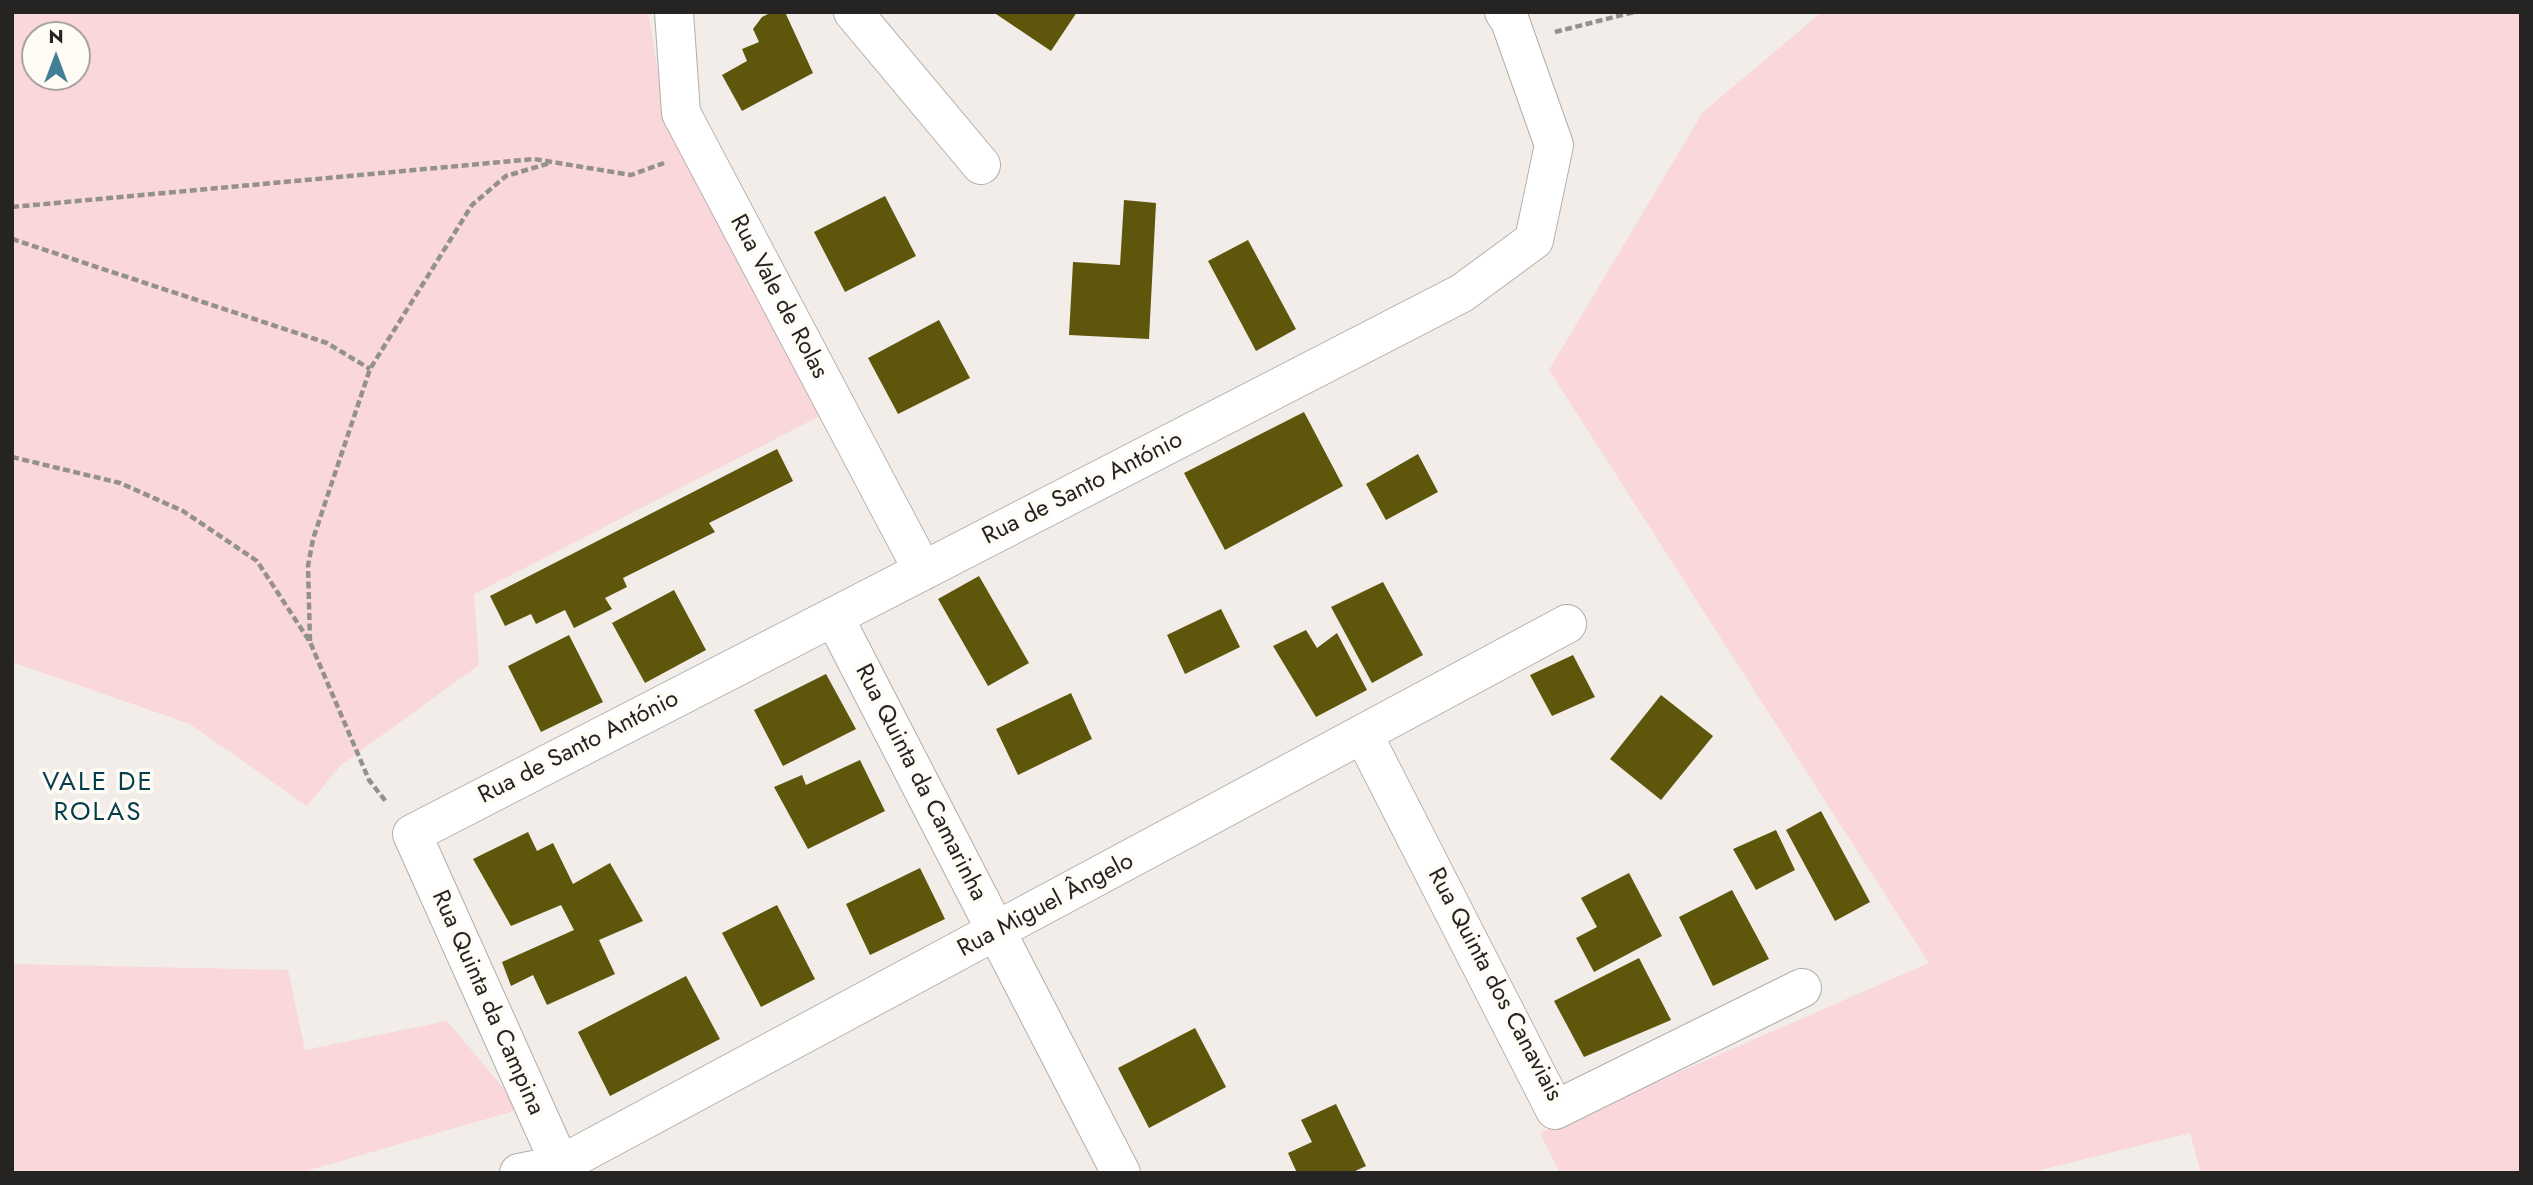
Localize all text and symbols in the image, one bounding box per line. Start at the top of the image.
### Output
north arrow [21,21,91,91]
text: N [48,23,64,50]
street label: Rua Vale de Rolas [723,210,833,384]
street label: Rua de Santo António [978,426,1188,552]
street label: Rua Quinta da Camarinha [848,660,992,906]
street label: Rua de Santo António [474,685,684,811]
district label: VALE DE ROLAS [43,768,153,830]
street label: Rua Miguel Ângelo [953,848,1139,964]
street label: Rua Quinta dos Canaviais [1420,864,1568,1106]
street label: Rua Quinta da Campina [424,886,550,1120]

